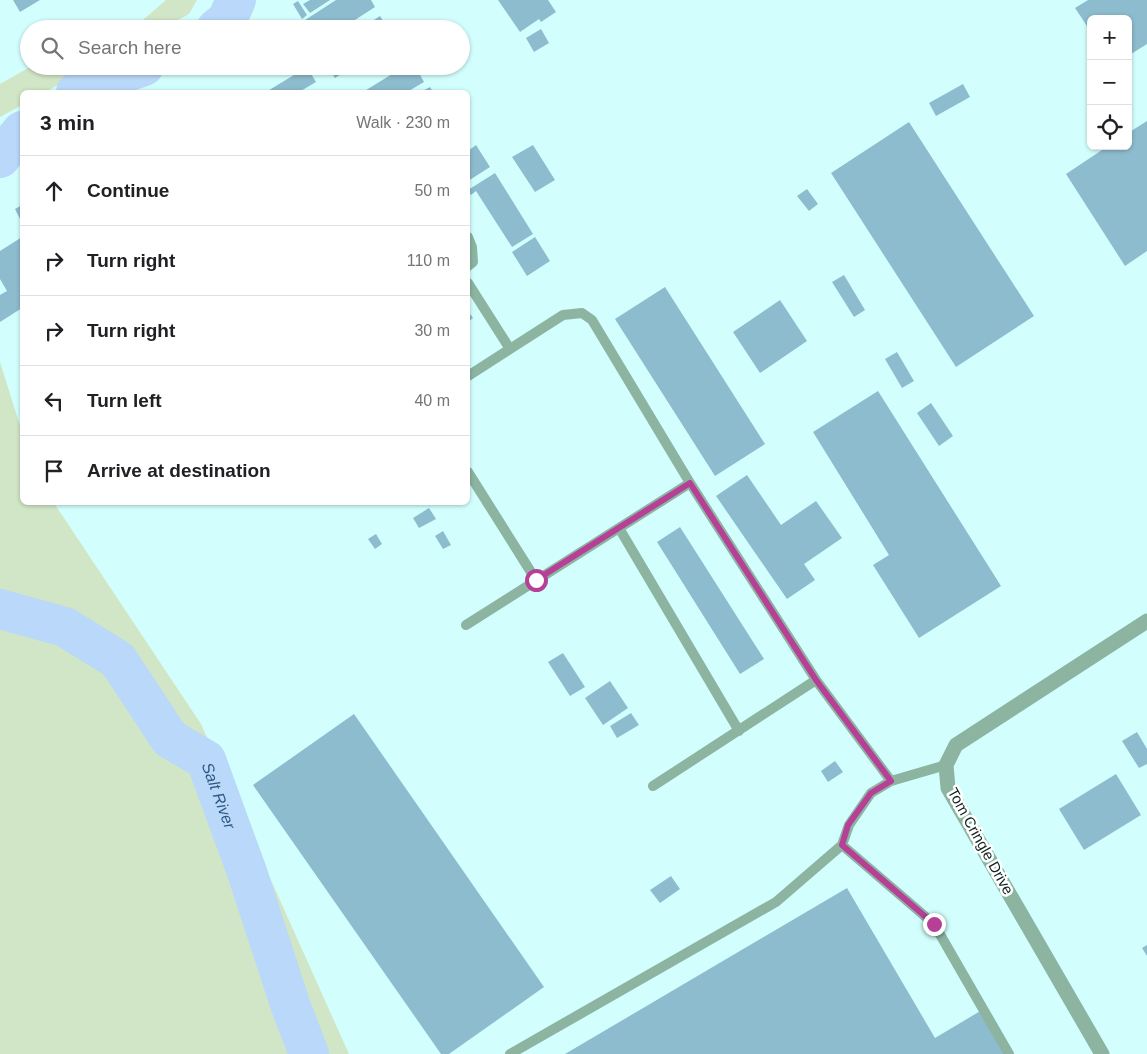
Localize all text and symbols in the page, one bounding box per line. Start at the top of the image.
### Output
map controls [1087,15,1132,150]
button: + [1087,15,1132,60]
search box [20,20,470,75]
icon: search [38,34,66,62]
text: Search here [78,37,182,58]
button: − [1087,60,1132,105]
button: locate [1087,105,1132,150]
text: 3 min [40,111,95,134]
text: Walk · 230 m [356,114,450,131]
icon: ahead [40,177,68,205]
text: Continue [87,180,169,201]
text: 50 m [414,182,450,199]
icon: right [40,247,68,275]
text: Turn right [87,250,175,271]
text: 110 m [407,252,450,269]
icon: right [40,317,68,345]
text: Turn right [87,320,175,341]
text: 30 m [414,322,450,339]
icon: left [40,387,68,415]
text: Turn left [87,390,162,411]
text: 40 m [414,392,450,409]
icon: arrive [40,457,68,485]
text: Arrive at destination [87,460,271,481]
route start [525,569,548,592]
water label: Salt River [199,760,239,832]
street label: Tom Cringle Drive [945,785,1017,897]
route end [923,913,946,936]

